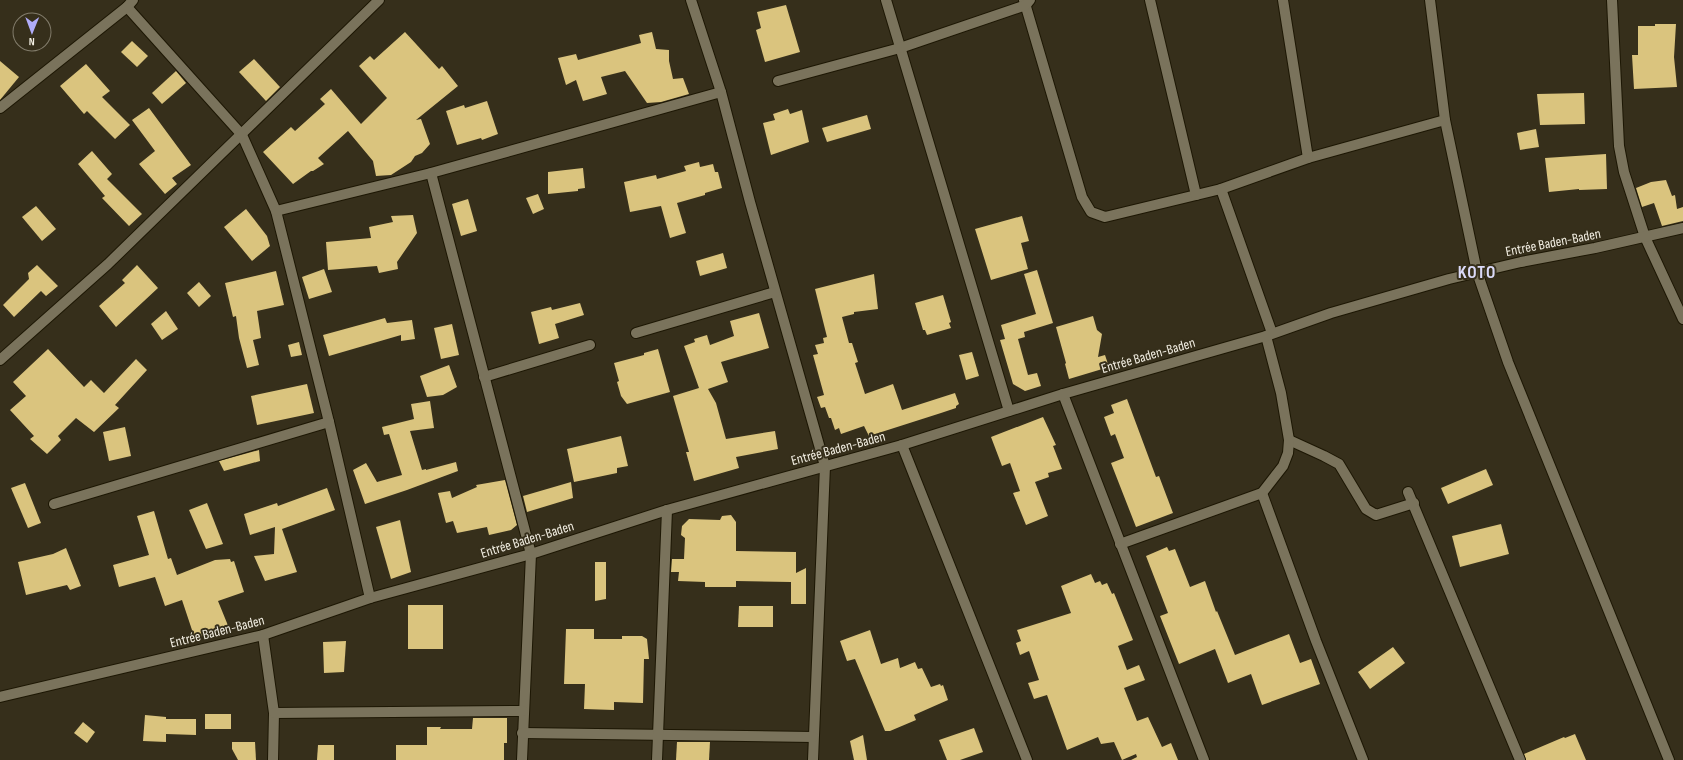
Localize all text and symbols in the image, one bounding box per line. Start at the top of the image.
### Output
north arrow [12,12,52,52]
text: N [29,35,35,48]
street label: Entrée Baden-Baden [1504,225,1602,260]
district label: KOTO [1458,262,1496,283]
street label: Entrée Baden-Baden [1099,334,1197,377]
street label: Entrée Baden-Baden [789,428,887,469]
street label: Entrée Baden-Baden [478,517,576,562]
street label: Entrée Baden-Baden [168,612,266,651]

